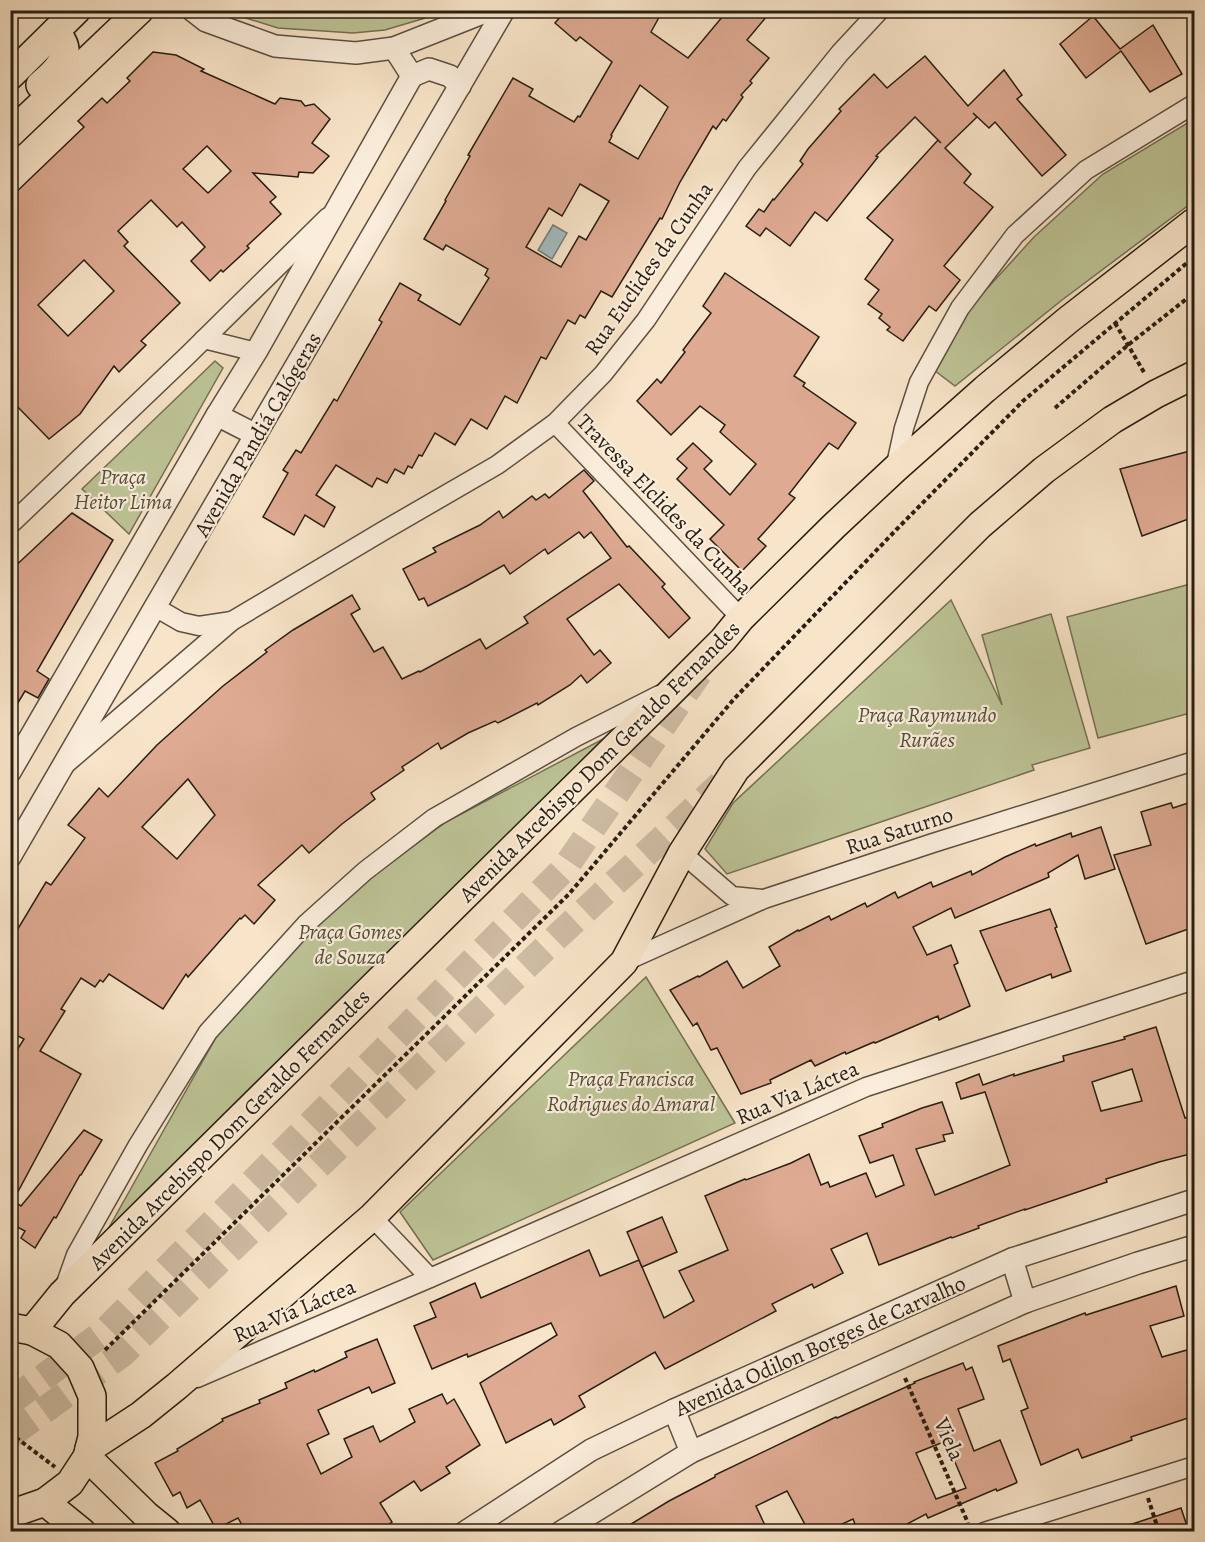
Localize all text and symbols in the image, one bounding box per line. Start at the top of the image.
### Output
street label: Rua Euclides da Cunha [578,175,721,361]
street label: Avenida Pandiá Calógeras [186,327,329,543]
street label: Travessa Elclides da Cunha [570,407,759,602]
park label: Praça Heitor Lima [74,462,172,517]
street label: Avenida Arcebispo Dom Geraldo Fernandes [452,614,747,910]
park label: Praça Raymundo Rurães [858,700,997,755]
street label: Rua Saturno [842,799,957,862]
park label: Praça Gomes de Souza [298,917,403,972]
street label: Avenida Arcebispo Dom Geraldo Fernandes [82,982,377,1278]
street label: Rua Via Láctea [731,1053,864,1132]
park label: Praça Francisca Rodrigues do Amaral [547,1064,716,1119]
street label: Avenida Odilon Borges de Carvalho [669,1268,971,1424]
street label: Rua Via Láctea [228,1271,361,1350]
street label: Viela [926,1412,972,1466]

